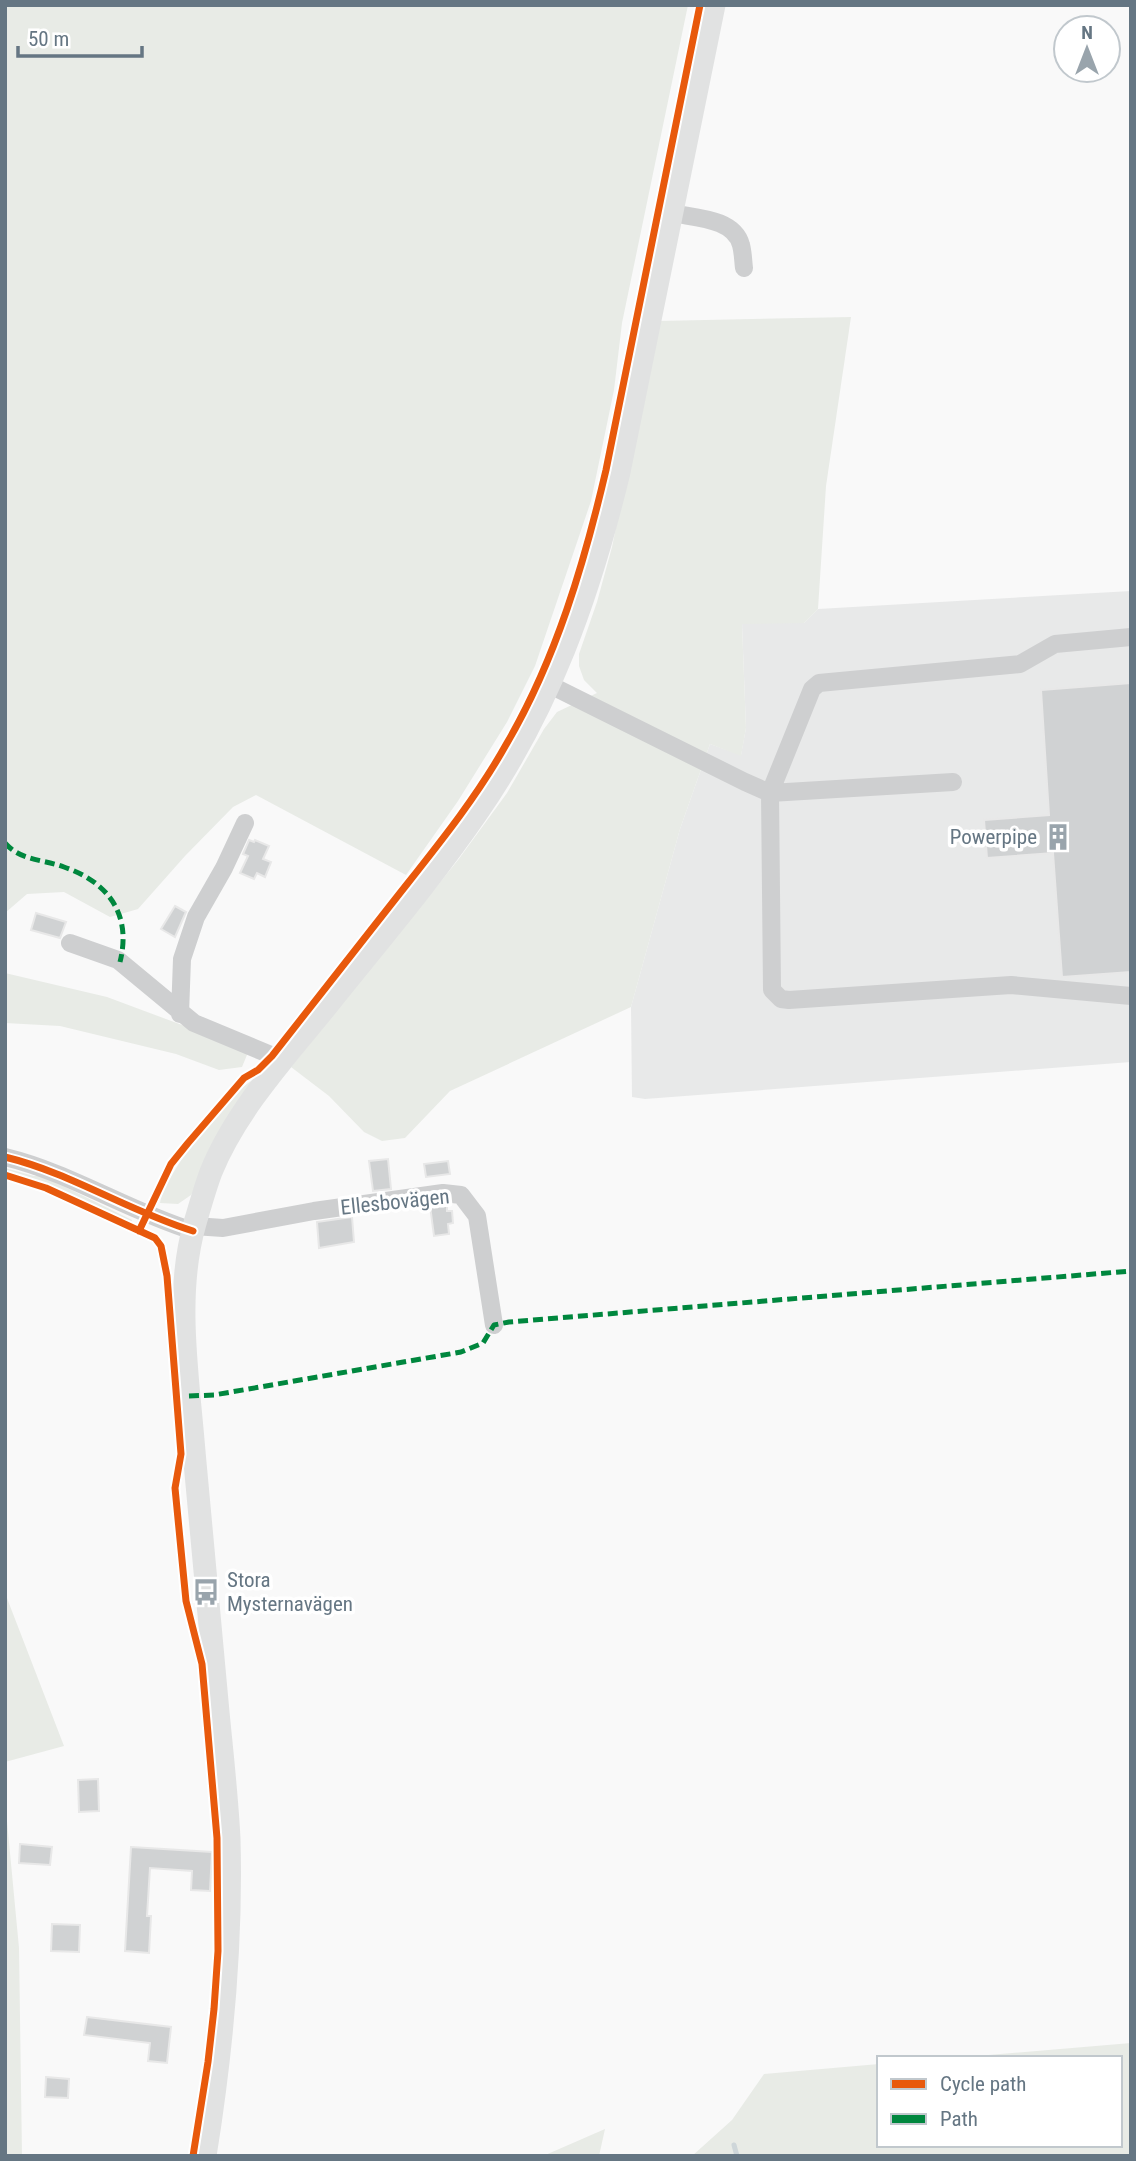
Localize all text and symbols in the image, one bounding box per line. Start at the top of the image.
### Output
scale bar [18,14,142,58]
north arrow [1052,14,1122,84]
text: N [1081,21,1093,44]
text: 50 m [28,27,69,51]
building icon: Powerpipe [1043,822,1073,852]
place label: Powerpipe [950,825,1037,849]
street label: Ellesbovägen [339,1184,451,1220]
place label: Stora Mysternavägen [227,1568,353,1616]
bus stop icon: Stora Mysternavägen [191,1577,221,1607]
legend [877,2056,1122,2147]
text: Cycle path [940,2072,1026,2096]
text: Path [940,2107,978,2131]

